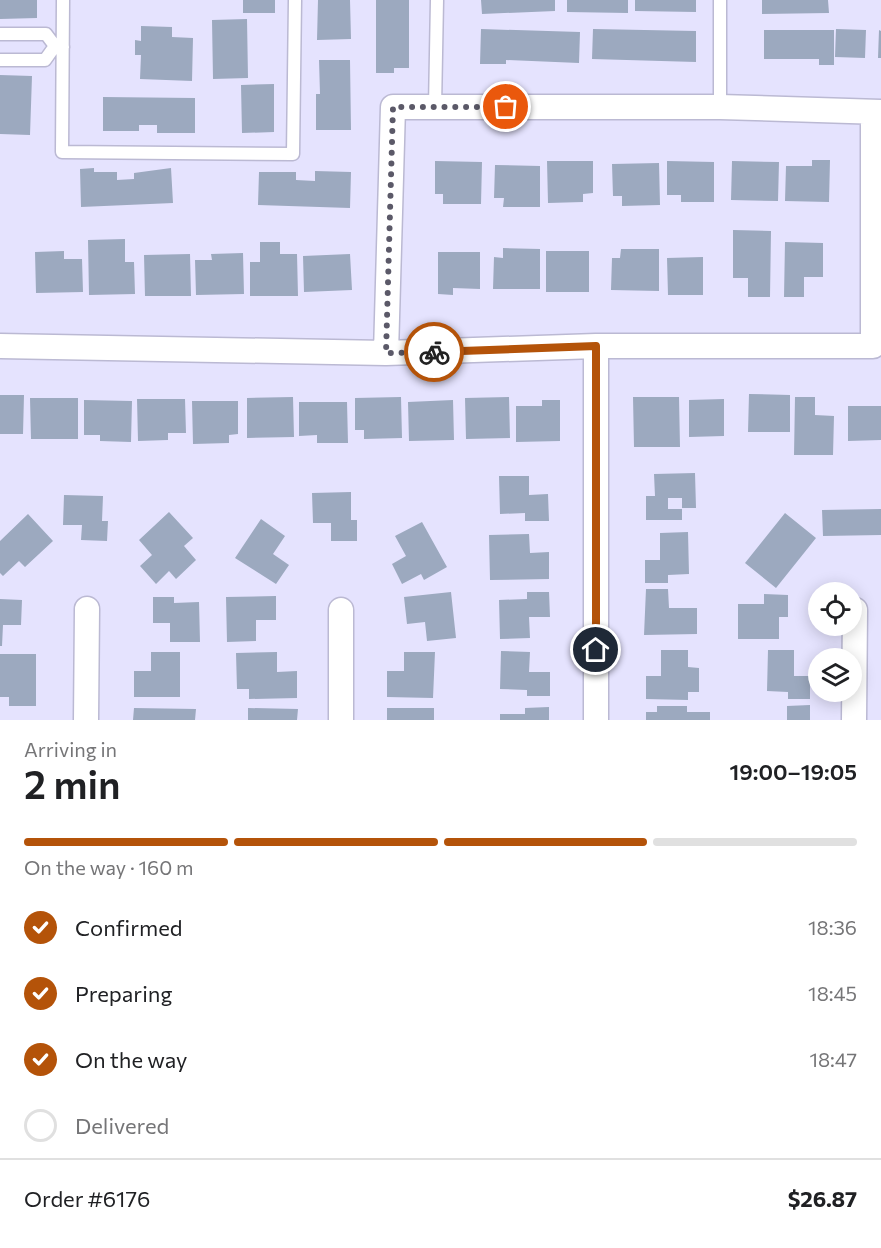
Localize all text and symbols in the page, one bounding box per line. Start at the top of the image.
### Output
pin [480,81,531,132]
icon: bag [489,90,522,123]
courier [404,322,464,382]
icon: bike [418,336,451,369]
map controls [808,582,862,702]
button: locate [808,582,862,636]
pin [570,624,621,675]
icon: home [579,633,612,666]
button: layers [808,648,862,702]
text: Arriving in [24,737,117,761]
text: 19:00–19:05 [730,758,857,785]
text: 2 min [24,759,121,807]
text: On the way · 160 m [24,855,193,879]
icon: check [24,911,57,944]
text: Confirmed [75,914,182,941]
text: 18:36 [808,915,857,939]
icon: check [24,977,57,1010]
text: Preparing [75,980,172,1007]
text: 18:45 [808,981,857,1005]
icon: check [24,1043,57,1076]
text: On the way [75,1046,187,1073]
text: 18:47 [809,1047,857,1071]
text: Delivered [75,1112,169,1139]
text: Order #6176 [24,1185,150,1212]
text: $26.87 [788,1185,857,1212]

